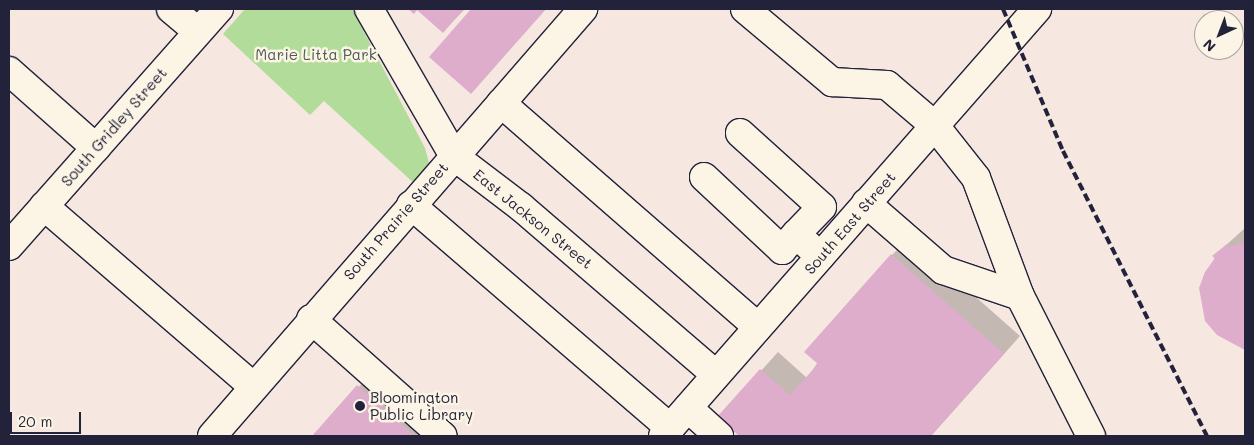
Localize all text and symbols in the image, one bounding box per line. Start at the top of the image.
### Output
north arrow [1194,10,1244,60]
text: N [1199,35,1219,56]
park label: Marie Litta Park [255,46,377,64]
street label: South Gridley Street [57,64,171,190]
street label: South Prairie Street [340,158,452,284]
street label: East Jackson Street [470,165,596,273]
street label: South East Street [801,168,899,278]
place label: Bloomington Public Library [370,388,473,423]
marker: Bloomington Public Library [354,400,366,412]
scale bar [12,402,84,434]
text: 20 m [18,411,52,431]

